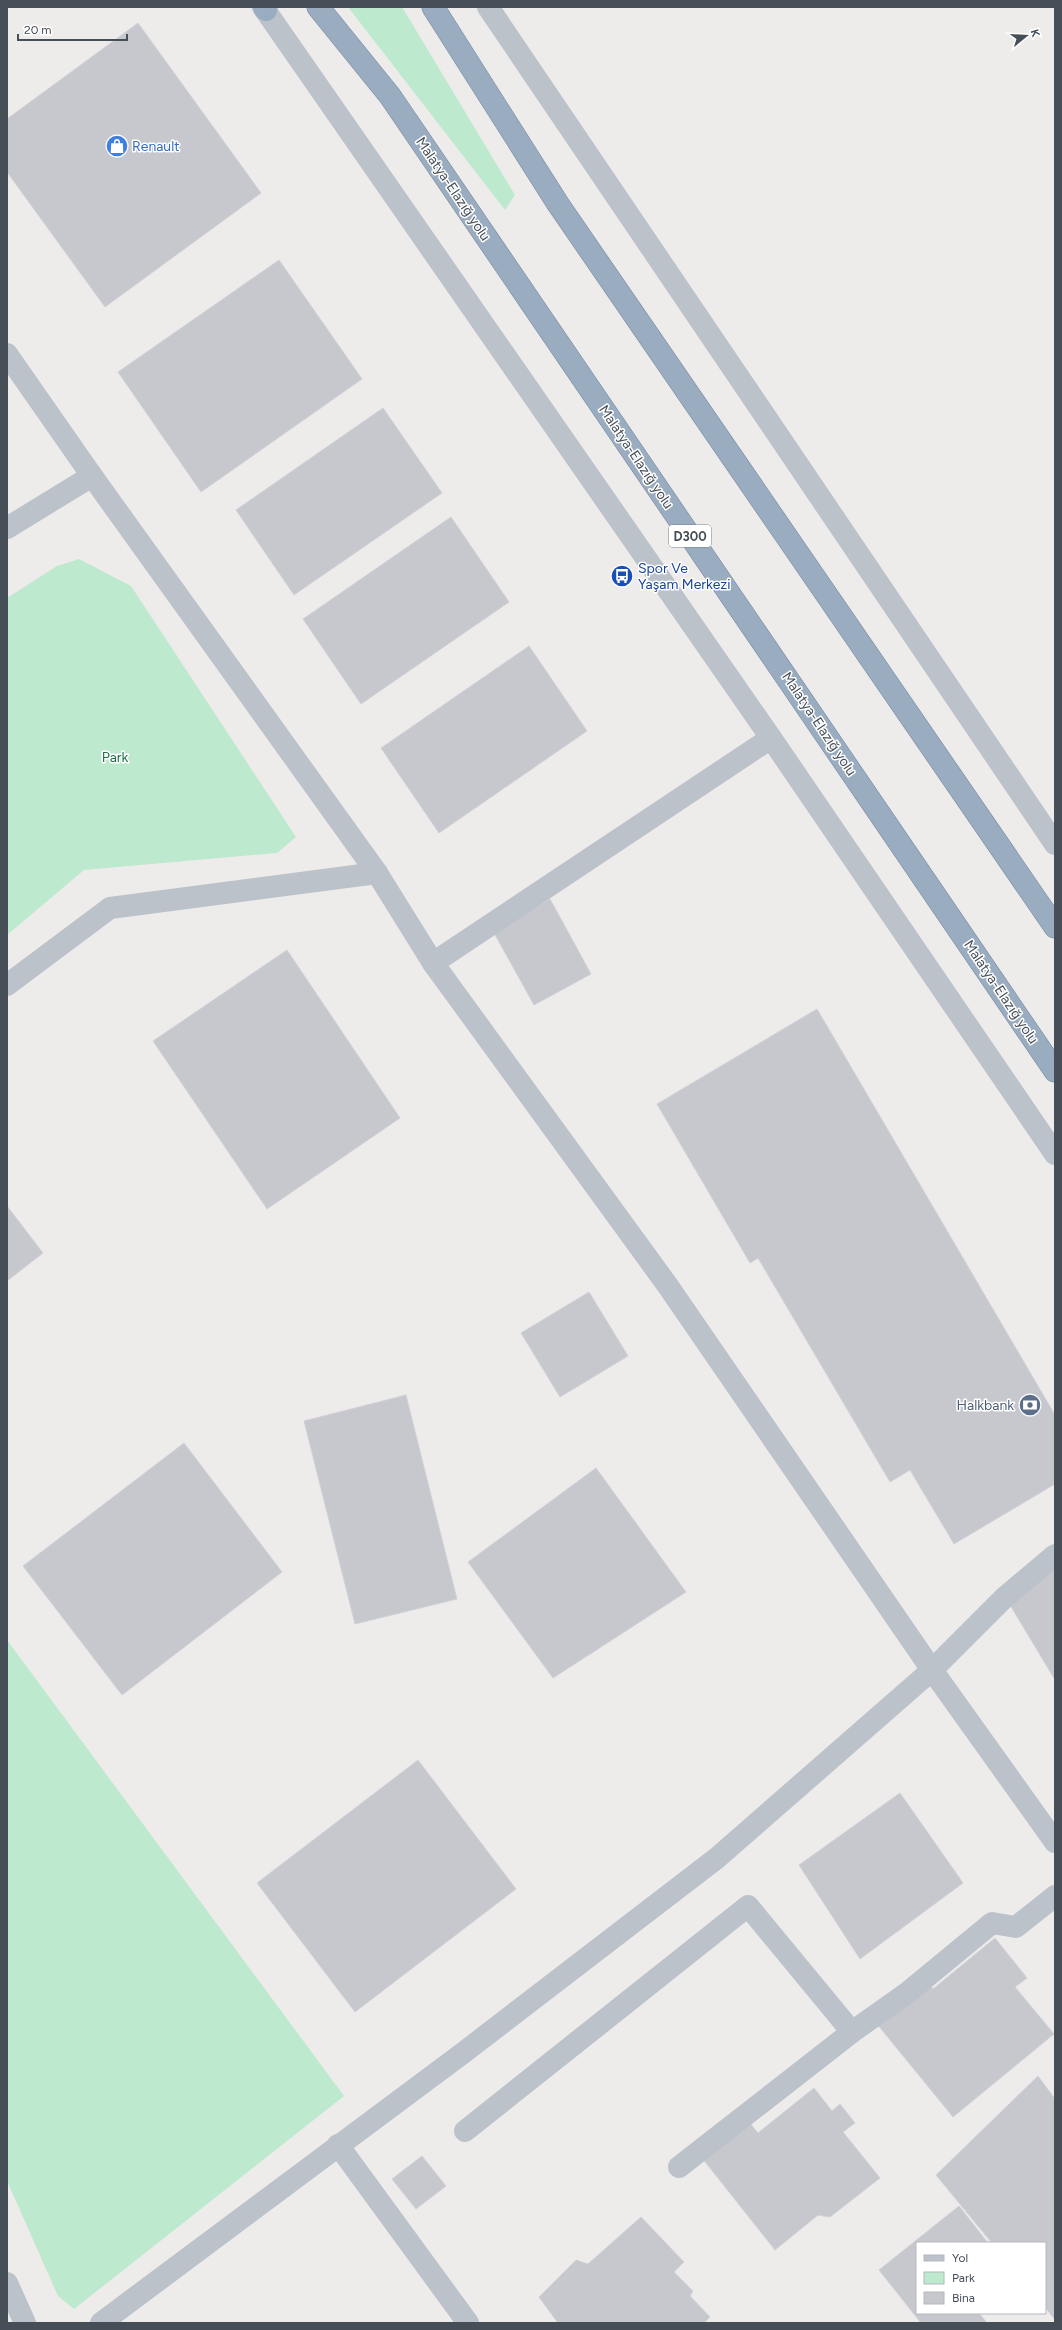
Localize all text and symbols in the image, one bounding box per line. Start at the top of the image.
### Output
scale bar [18,16,127,42]
north arrow [1006,16,1046,56]
text: 20 m [24,23,52,37]
text: K [1028,28,1043,39]
shop icon: Renault [104,133,130,159]
street label: Malatya-Elazığ yolu [412,134,494,244]
place label: Renault [132,138,180,155]
street label: Malatya-Elazığ yolu [595,402,677,512]
road number: D300 [669,525,711,547]
place label: Spor Ve Yaşam Merkezi [638,560,730,593]
bus stop icon: Spor Ve Yaşam Merkezi [609,563,635,589]
street label: Malatya-Elazığ yolu [778,669,860,779]
park label: Park [102,749,129,766]
street label: Malatya-Elazığ yolu [960,937,1042,1047]
bank icon: Halkbank [1017,1392,1043,1418]
place label: Halkbank [957,1397,1014,1414]
legend [916,2242,1046,2314]
text: Yol [952,2251,968,2265]
text: Park [952,2271,975,2285]
text: Bina [952,2291,975,2305]

